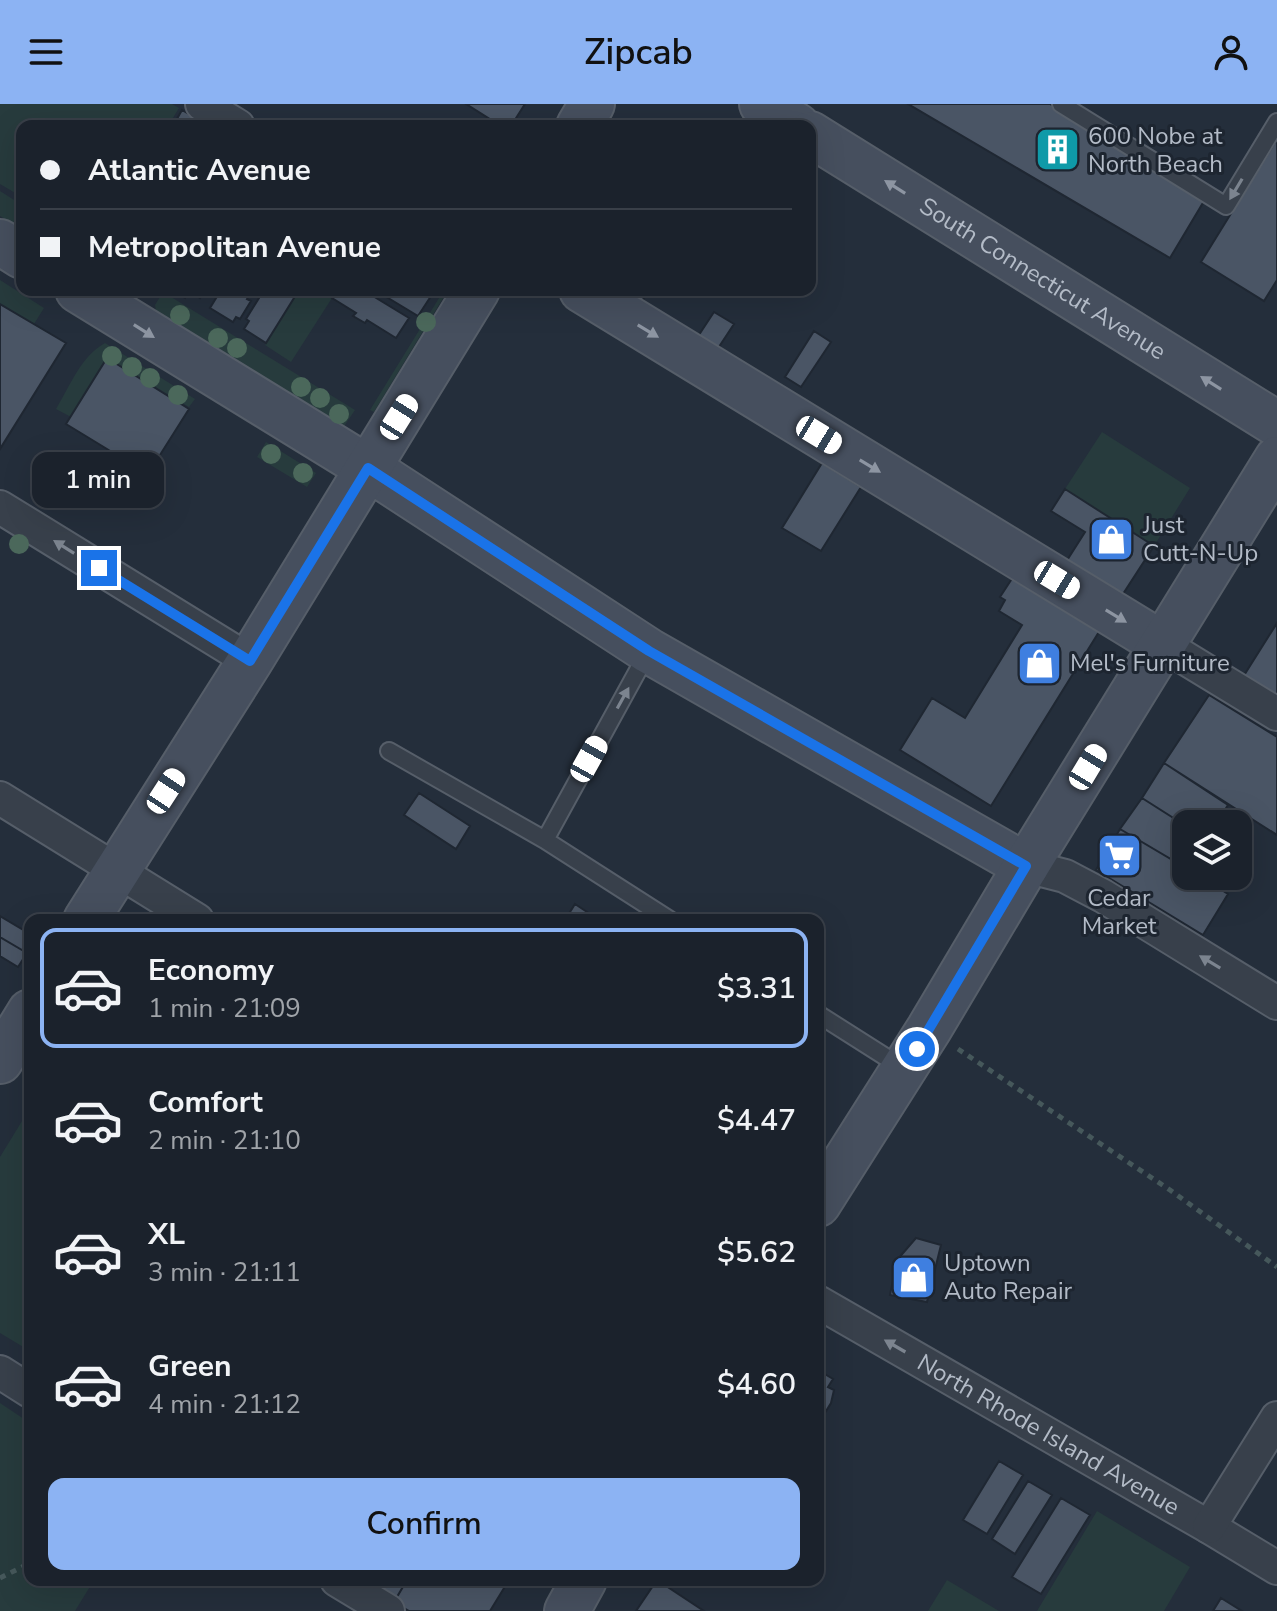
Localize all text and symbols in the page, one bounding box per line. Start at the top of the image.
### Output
text: Zipcab [584,28,693,77]
icon: menu [24,30,68,74]
icon: person [1209,30,1253,74]
place label: 600 Nobe at North Beach [1088,120,1223,180]
building icon: 600 Nobe at North Beach [1033,126,1081,174]
text: Atlantic Avenue [88,150,311,191]
one-way arrow [1230,178,1244,200]
one-way arrow [884,180,906,194]
street label: South Connecticut Avenue [913,190,1172,367]
text: Metropolitan Avenue [88,227,381,268]
one-way arrow [133,323,155,337]
one-way arrow [638,323,659,338]
one-way arrow [1200,377,1222,391]
car [376,390,422,444]
car [792,412,846,458]
callout: 1 min [33,452,165,508]
one-way arrow [859,459,881,473]
text: 1 min [65,462,131,497]
place label: Just Cutt-N-Up [1142,509,1258,569]
shop icon: Just Cutt-N-Up [1088,515,1136,563]
one-way arrow [53,540,75,554]
route end [81,550,117,586]
car [1030,557,1084,603]
one-way arrow [1105,609,1127,623]
shop icon: Mel's Furniture [1015,639,1063,687]
place label: Mel's Furniture [1070,647,1230,679]
one-way arrow [615,687,629,709]
car [567,732,611,786]
car [1065,740,1111,794]
car [143,764,189,818]
map controls [1172,810,1252,890]
button: layers [1172,810,1252,890]
supermarket icon: Cedar Market [1095,832,1143,880]
place label: Cedar Market [1082,882,1157,942]
text: Economy [148,950,274,991]
icon: car [52,952,124,1024]
one-way arrow [1199,955,1221,969]
text: $3.31 [717,968,796,1009]
text: 1 min · 21:09 [148,991,301,1026]
route start [899,1031,935,1067]
text: Comfort [148,1082,263,1123]
icon: car [52,1084,124,1156]
text: $4.47 [717,1100,796,1141]
text: 2 min · 21:10 [148,1123,301,1158]
text: XL [148,1214,185,1255]
icon: car [52,1216,124,1288]
text: $5.62 [717,1232,796,1273]
place label: Uptown Auto Repair [944,1247,1073,1307]
shop icon: Uptown Auto Repair [889,1253,937,1301]
text: 3 min · 21:11 [148,1255,301,1290]
one-way arrow [884,1339,906,1353]
text: Green [148,1346,232,1387]
street label: North Rhode Island Avenue [912,1347,1186,1523]
icon: car [52,1348,124,1420]
text: $4.60 [717,1364,796,1405]
text: 4 min · 21:12 [148,1387,301,1422]
button: Confirm [48,1478,800,1570]

